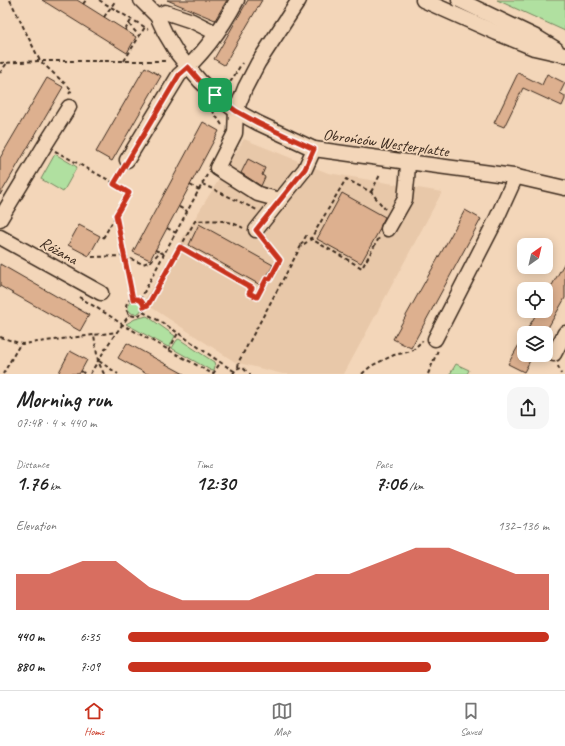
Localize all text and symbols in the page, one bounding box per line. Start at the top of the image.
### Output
pin [198,78,232,112]
icon: arrive [204,84,226,106]
street label: Obrońców Westerplatte [322,124,452,162]
street label: Różana [36,232,82,270]
north arrow [517,238,553,274]
map controls [517,238,553,362]
button: locate [517,282,553,318]
button: layers [517,326,553,362]
text: Morning run [16,386,112,414]
button: share [507,387,549,429]
text: 07:48 · 4 × 440 m [16,415,97,431]
text: Distance [16,457,49,471]
text: Time [196,457,213,471]
text: Pace [375,457,392,471]
text: 1.76 [16,471,47,496]
text: 12:30 [196,471,236,496]
text: 7:06 [375,471,407,496]
text: km [47,479,61,493]
text: /km [407,479,424,493]
text: Elevation [16,518,56,534]
text: 132–136 m [498,518,549,534]
text: 440 m [16,629,44,645]
text: 6:35 [80,629,100,645]
text: 880 m [16,659,44,675]
text: 7:09 [80,659,100,675]
tab: Home [83,700,105,738]
tab: Map [271,700,293,738]
tab: Saved [460,700,482,738]

